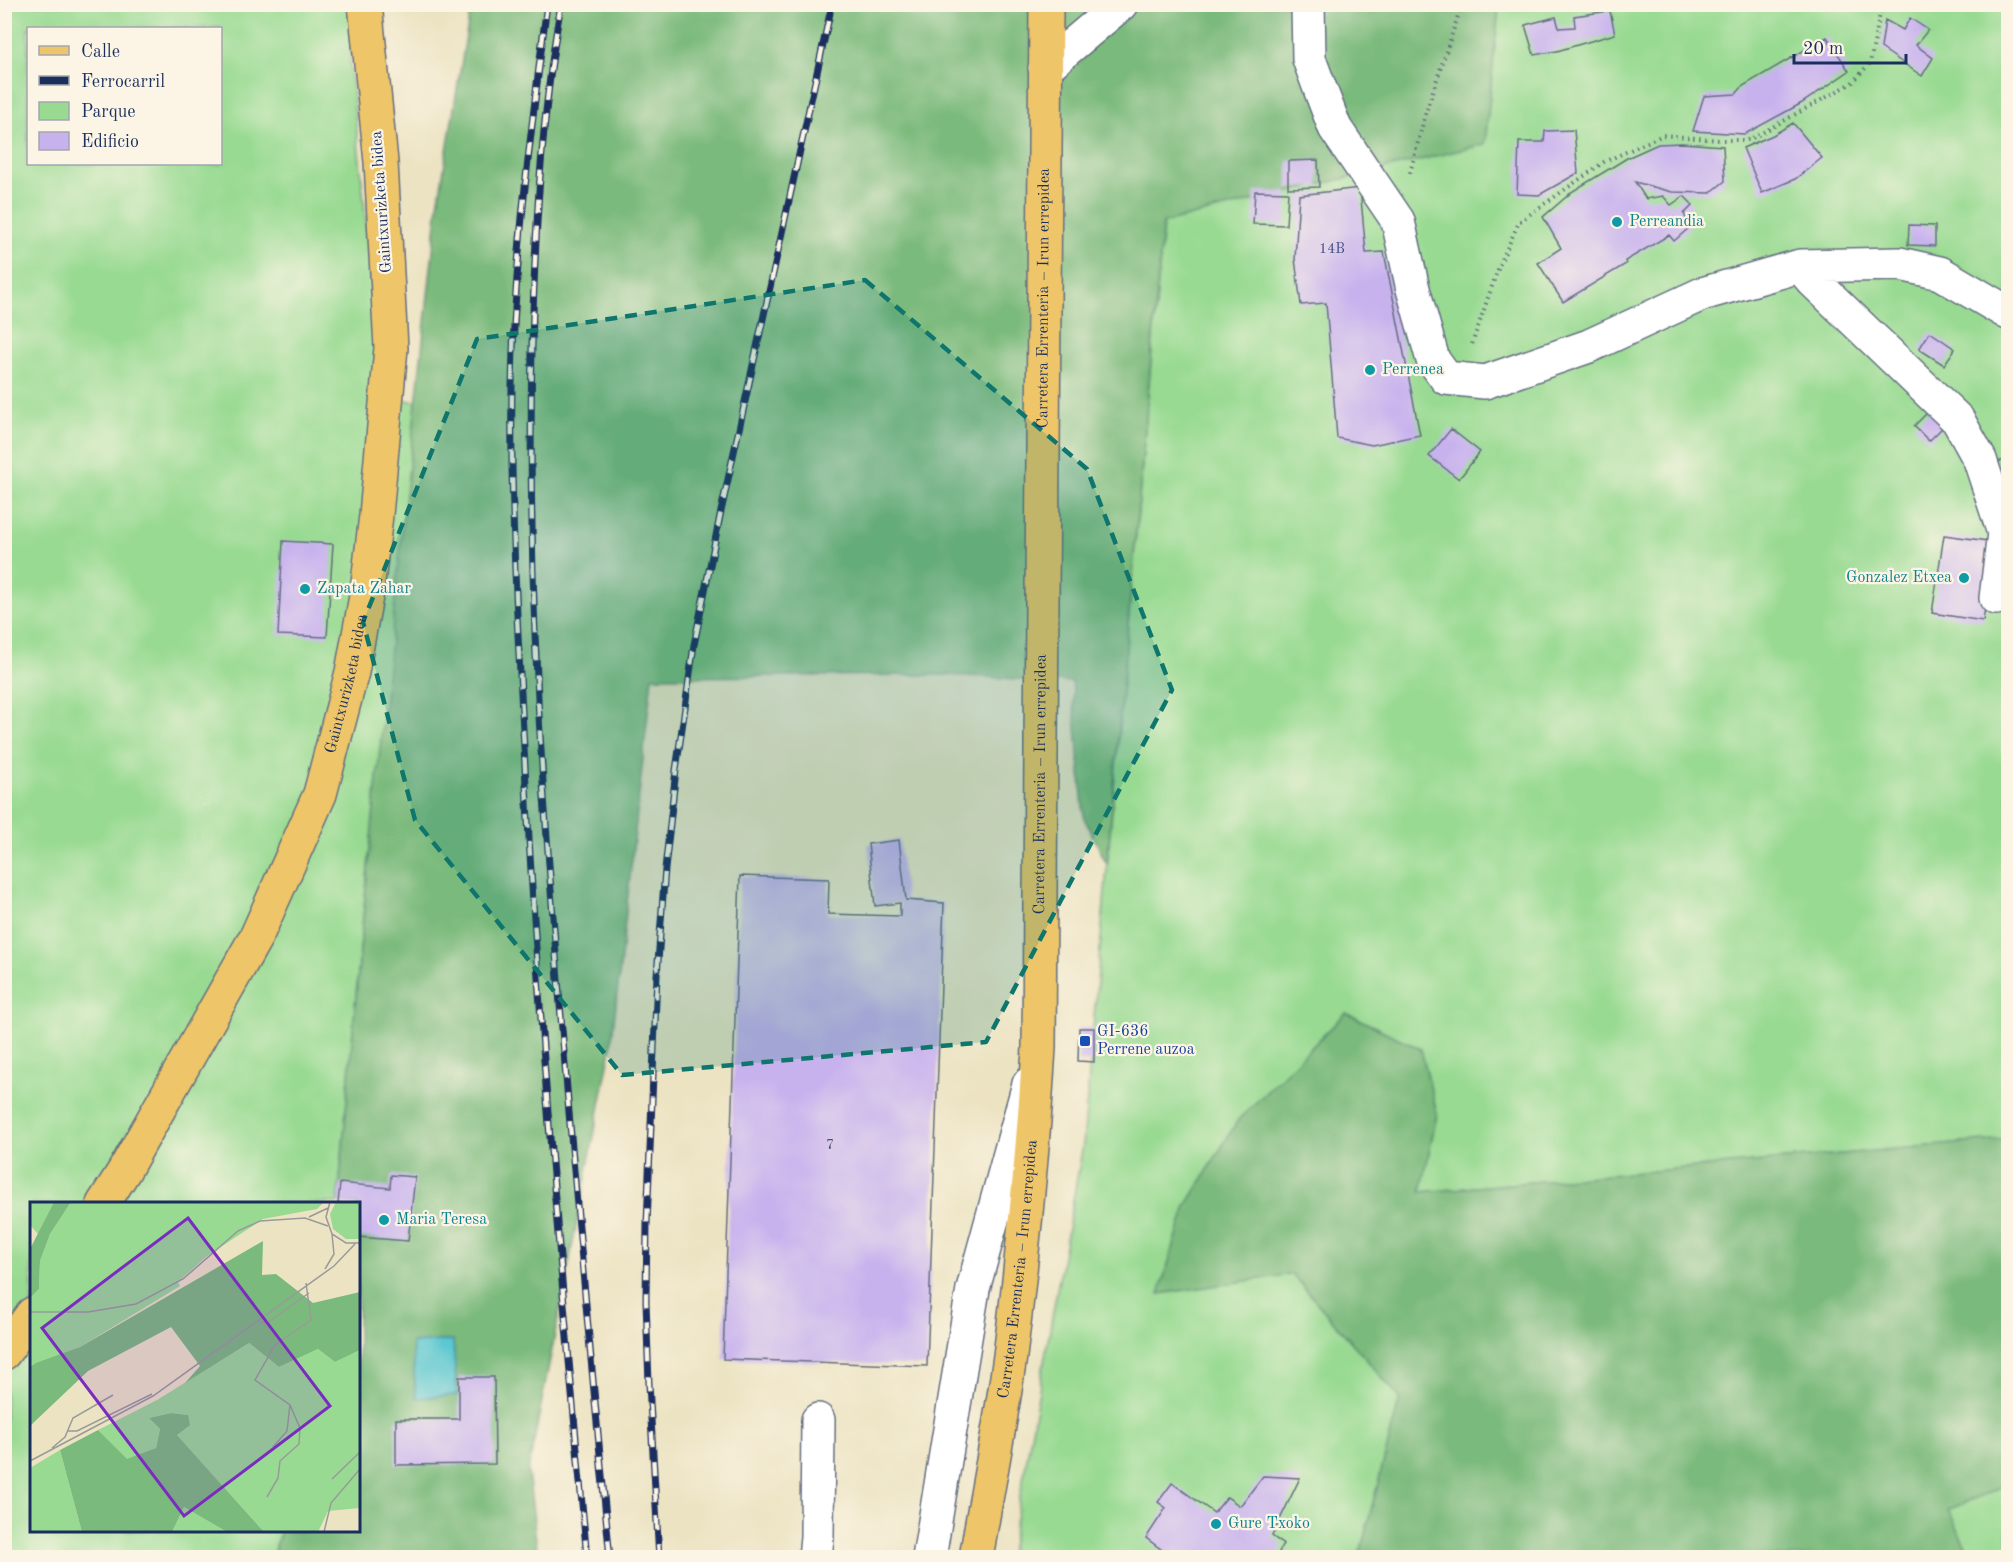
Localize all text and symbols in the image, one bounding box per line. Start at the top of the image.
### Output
legend [27,27,222,165]
scale bar [1794,27,1906,65]
text: 20 m [1803,40,1843,58]
text: Calle [81,43,120,61]
text: Ferrocarril [81,73,165,91]
text: Parque [81,103,136,121]
street label: Gaintxurizketa bidea [369,130,395,274]
text: Edificio [81,133,139,151]
street label: Carretera Errenteria – Irun errepidea [1035,168,1053,429]
place label: Perreandia [1629,214,1704,230]
marker: Perreandia [1610,215,1624,229]
house number: 14B [1319,242,1345,256]
place label: Perrenea [1382,362,1444,378]
marker: Perrenea [1363,363,1377,377]
place label: Gonzalez Etxea [1846,570,1952,586]
marker: Gonzalez Etxea [1957,571,1971,585]
place label: Zapata Zahar [317,581,411,597]
marker: Zapata Zahar [298,582,312,596]
street label: Gaintxurizketa bidea [323,613,371,755]
street label: Carretera Errenteria – Irun errepidea [1032,654,1050,915]
place label: GI-636 Perrene auzoa [1097,1024,1195,1058]
marker: GI-636 Perrene auzoa [1078,1034,1092,1048]
house number: 7 [826,1138,834,1152]
street label: Carretera Errenteria – Irun errepidea [996,1139,1041,1400]
inset map [30,1202,360,1532]
place label: Maria Teresa [396,1212,487,1228]
marker: Maria Teresa [377,1213,391,1227]
place label: Gure Txoko [1228,1516,1310,1532]
marker: Gure Txoko [1209,1517,1223,1531]

